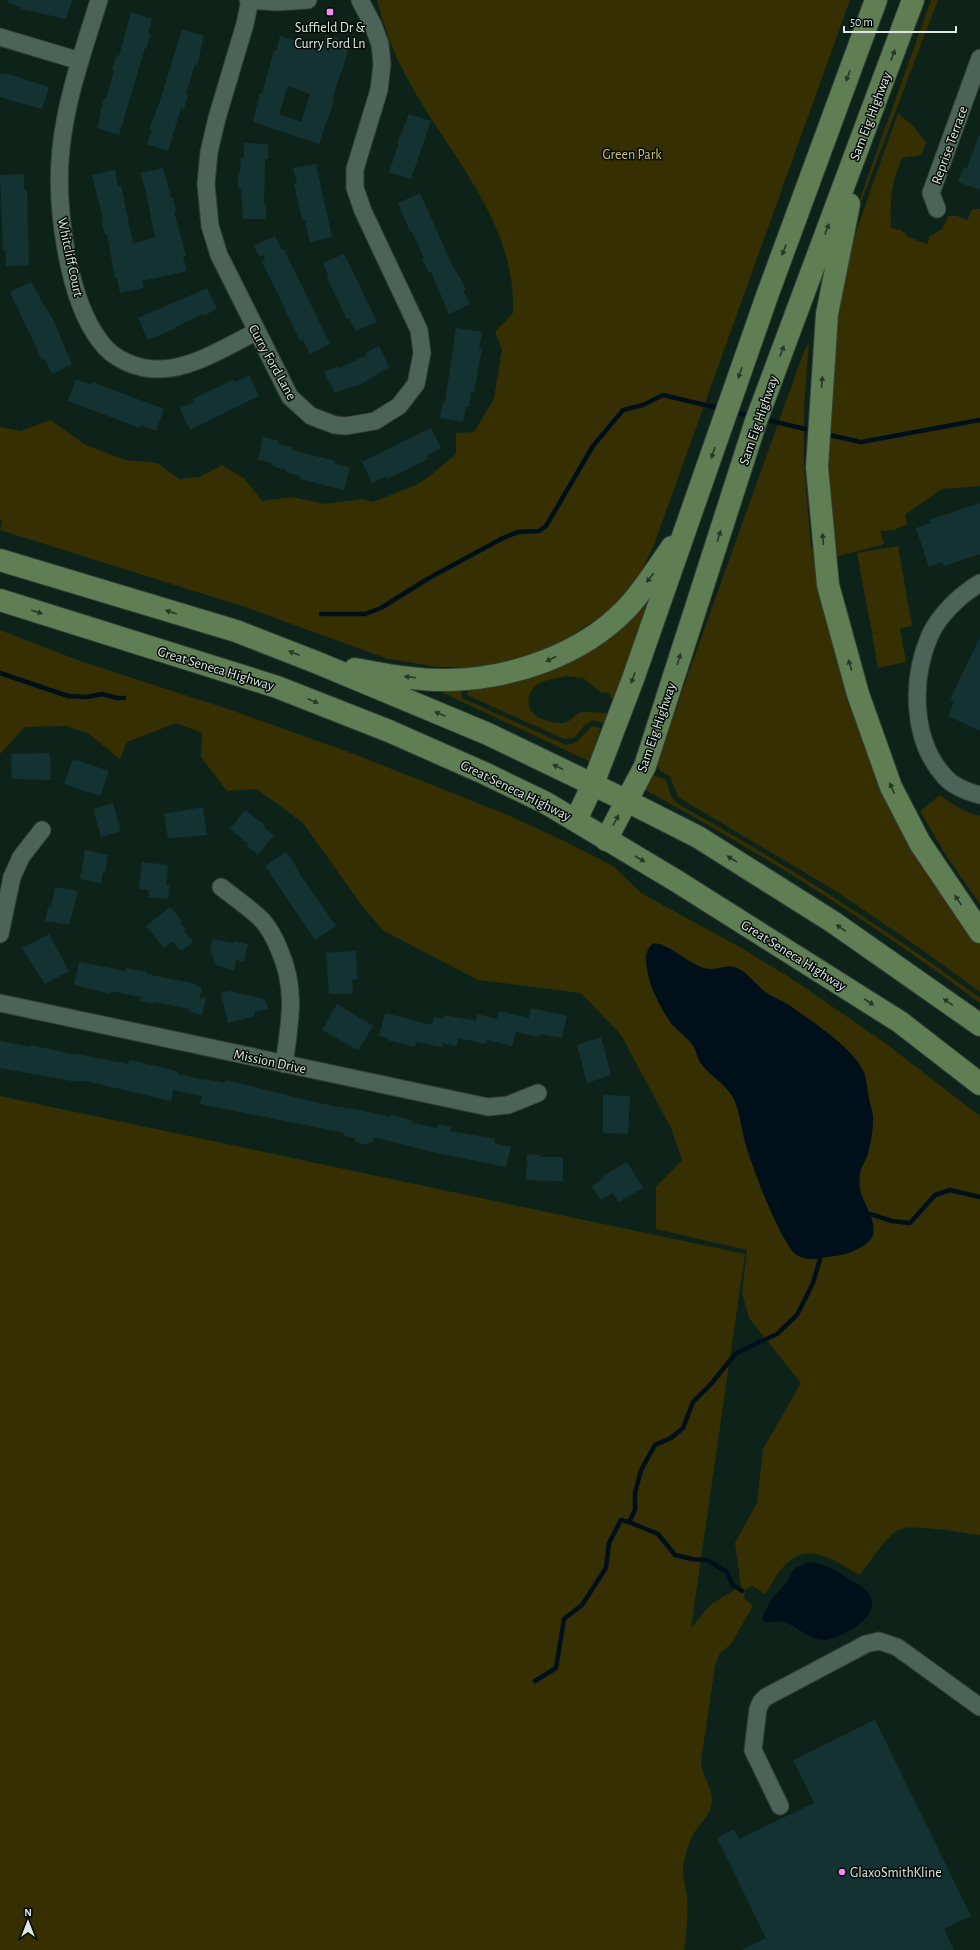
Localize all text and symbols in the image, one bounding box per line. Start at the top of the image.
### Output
marker: Suffield Dr & Curry Ford Ln [325,7,335,17]
scale bar [844,8,956,34]
text: 50 m [850,16,873,28]
place label: Suffield Dr & Curry Ford Ln [294,21,366,51]
one-way arrow [890,49,896,61]
one-way arrow [845,70,851,82]
street label: Sam Eig Highway [848,70,894,163]
street label: Reprise Terrace [929,104,971,186]
park label: Green Park [602,148,662,162]
street label: Whitcliff Court [55,217,85,298]
one-way arrow [825,223,831,235]
one-way arrow [780,245,786,257]
street label: Curry Ford Lane [246,322,299,403]
one-way arrow [779,345,785,357]
one-way arrow [737,367,743,379]
street label: Sam Eig Highway [737,374,781,467]
one-way arrow [819,376,826,388]
one-way arrow [709,447,715,459]
one-way arrow [716,529,722,541]
one-way arrow [820,533,827,545]
one-way arrow [646,572,654,583]
one-way arrow [32,609,44,615]
one-way arrow [164,609,176,615]
street label: Great Seneca Highway [156,645,276,693]
one-way arrow [287,650,299,656]
one-way arrow [676,653,682,665]
one-way arrow [545,656,557,662]
one-way arrow [847,659,853,671]
one-way arrow [630,673,636,685]
one-way arrow [404,674,416,680]
street label: Sam Eig Highway [635,681,679,774]
one-way arrow [308,699,320,705]
one-way arrow [433,710,445,716]
street label: Great Seneca Highway [458,758,573,824]
one-way arrow [552,764,564,770]
one-way arrow [889,783,895,794]
one-way arrow [613,814,620,826]
one-way arrow [726,855,737,862]
one-way arrow [634,856,646,863]
one-way arrow [954,895,962,905]
street label: Great Seneca Highway [738,918,849,994]
one-way arrow [836,924,847,932]
one-way arrow [864,998,874,1006]
one-way arrow [943,998,953,1006]
street label: Mission Drive [232,1047,307,1076]
place label: GlaxoSmithKline [850,1866,942,1880]
marker: GlaxoSmithKline [837,1867,847,1877]
north arrow [8,1902,48,1942]
text: N [24,1907,32,1918]

